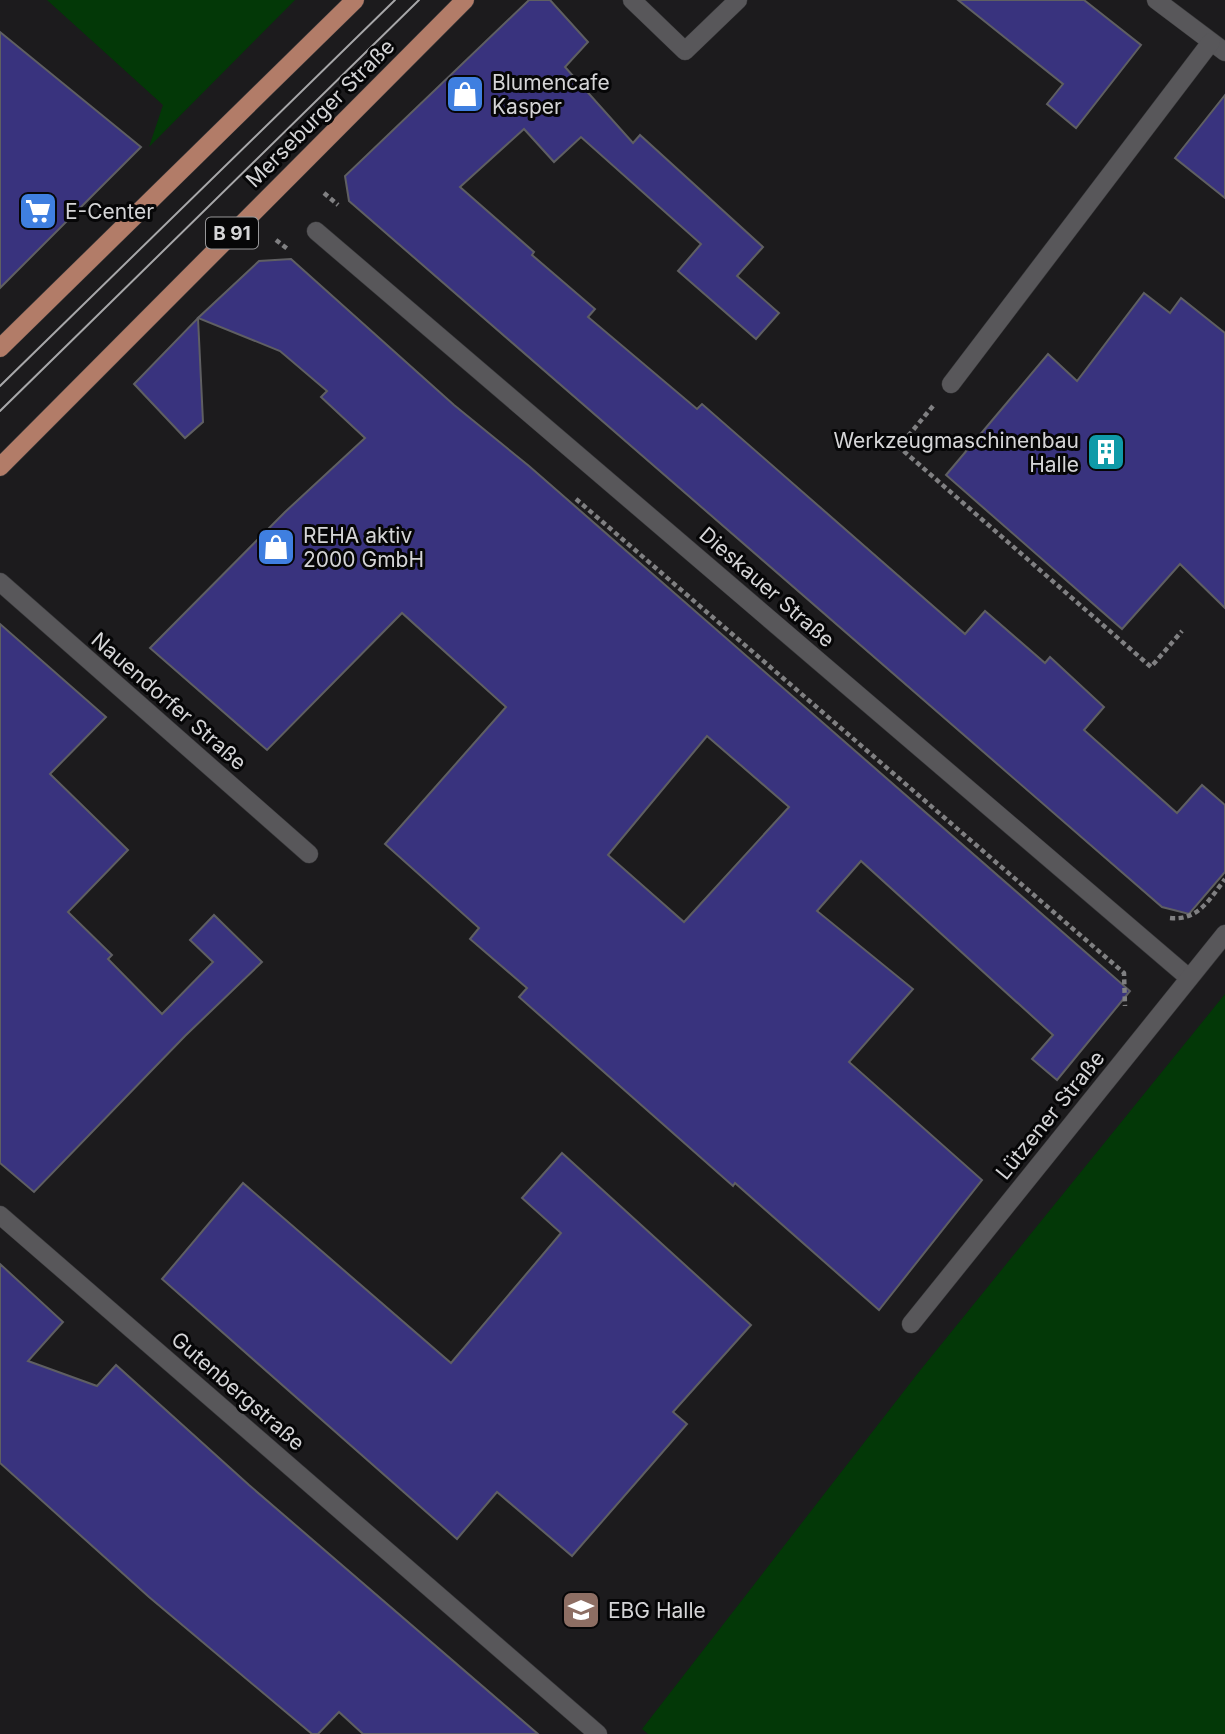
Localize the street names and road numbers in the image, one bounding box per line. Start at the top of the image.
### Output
street label: Merseburger Straße [241,34,399,192]
road number: B 91 [206,218,258,248]
street label: Dieskauer Straße [694,522,840,652]
street label: Nauendorfer Straße [87,627,251,775]
street label: Lützener Straße [990,1046,1110,1184]
street label: Gutenbergstraße [166,1327,310,1455]

